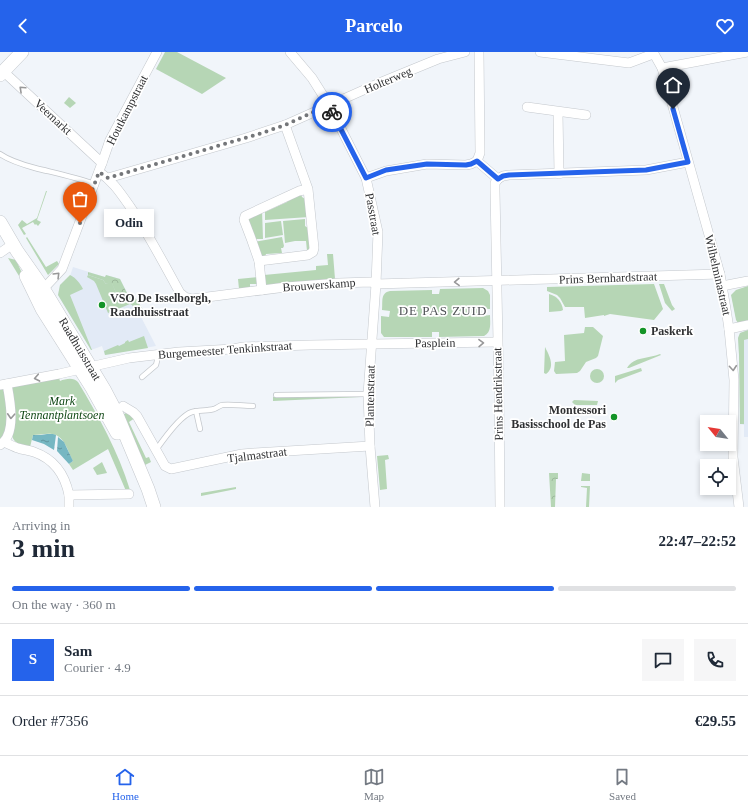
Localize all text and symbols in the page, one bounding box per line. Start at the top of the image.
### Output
icon: back [12,15,34,37]
icon: heart [714,15,736,37]
text: Parcelo [345,16,403,36]
street label: Holterweg [362,64,414,96]
pin [656,68,690,109]
street label: Houtkampstraat [103,72,151,147]
icon: home [662,74,684,96]
one-way arrow [19,86,27,94]
courier [312,92,352,132]
street label: Veemarkt [31,96,75,138]
icon: bike [321,101,343,123]
pin [63,182,97,223]
icon: bag [69,188,91,210]
street label: Passtraat [362,192,384,237]
callout: Odin [104,209,154,237]
text: Odin [115,215,143,230]
street label: Wilhelminastraat [702,233,734,317]
street label: Prins Bernhardstraat [559,269,658,287]
one-way arrow [52,272,60,280]
street label: Brouwerskamp [282,275,356,295]
one-way arrow [454,278,460,286]
place label: VSO De Isselborgh, Raadhuisstraat [110,291,211,319]
marker: VSO De Isselborgh, Raadhuisstraat [97,300,107,310]
district label: DE PAS ZUID [399,303,487,318]
street label: Raadhuisstraat [56,315,105,383]
place label: Paskerk [651,324,693,338]
marker: Paskerk [638,326,648,336]
street label: Pasplein [415,336,455,350]
street label: Burgemeester Tenkinkstraat [158,338,293,362]
one-way arrow [478,338,484,347]
street label: Prins Hendrikstraat [490,347,506,441]
street label: Plantenstraat [362,364,378,427]
one-way arrow [728,365,737,371]
one-way arrow [34,373,40,382]
park label: Mark Tennantplantsoen [20,394,104,422]
place label: Montessori Basisschool de Pas [511,403,607,431]
marker: Montessori Basisschool de Pas [609,412,619,422]
one-way arrow [6,413,15,419]
north arrow [700,415,736,451]
map controls [700,415,736,495]
street label: Tjalmastraat [226,444,288,466]
button: locate [700,459,736,495]
text: Arriving in [12,518,70,533]
text: 22:47–22:52 [659,533,736,549]
text: 3 min [12,534,75,563]
text: On the way · 360 m [12,597,116,612]
button: chat [642,639,684,681]
button: phone [694,639,736,681]
text: Sam [64,643,92,659]
text: S [29,651,37,667]
text: Courier · 4.9 [64,660,131,675]
text: Order #7356 [12,713,88,729]
text: €29.55 [695,713,736,729]
tab: Home [112,766,139,802]
tab: Map [363,766,385,802]
tab: Saved [609,766,636,802]

